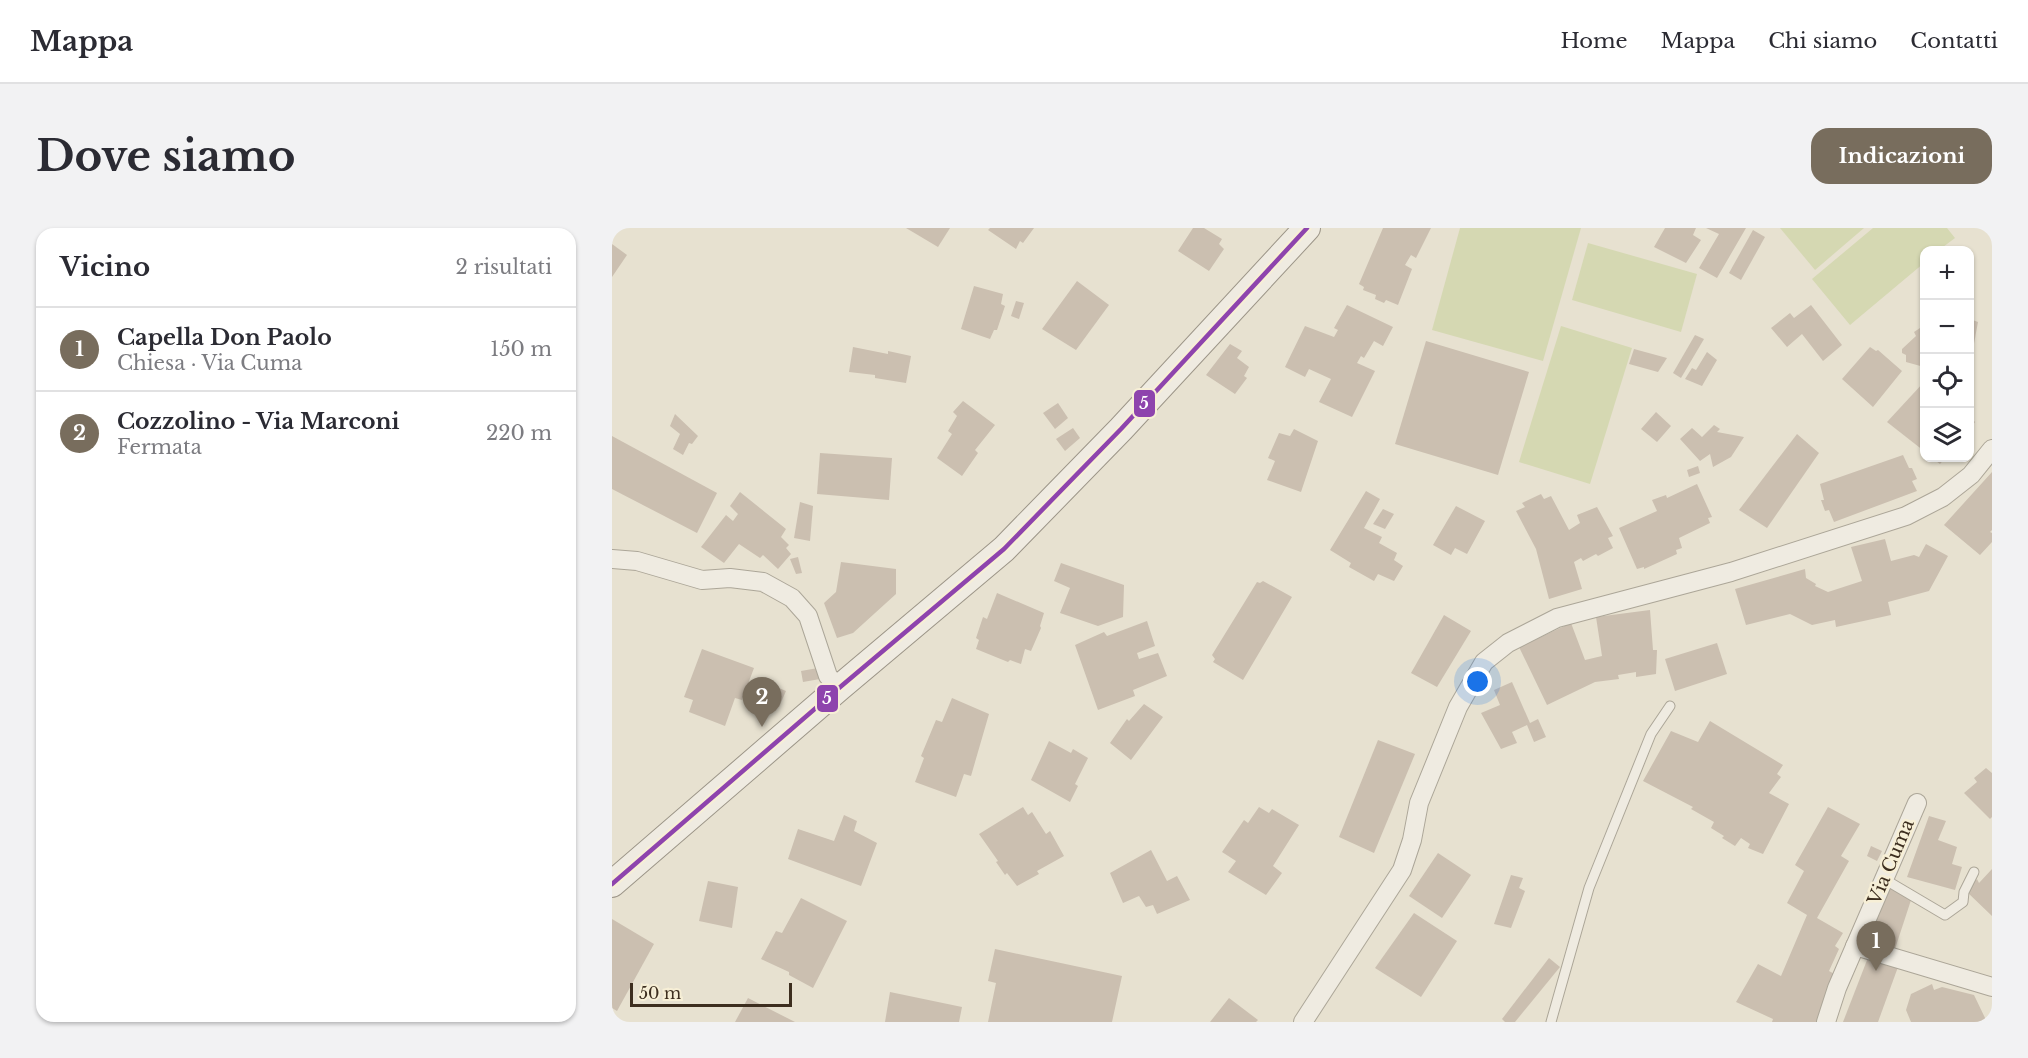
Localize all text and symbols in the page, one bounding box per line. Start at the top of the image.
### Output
text: Mappa [30,24,133,59]
text: Home [1560,28,1628,54]
text: Mappa [1661,28,1735,54]
text: Chi siamo [1768,28,1877,54]
text: Contatti [1910,28,1998,54]
button: Indicazioni [1811,128,1992,184]
text: Dove siamo [36,130,295,182]
map controls [1920,246,1974,462]
button: + [1920,246,1974,300]
text: Vicino [60,251,150,283]
text: 2 risultati [456,255,552,279]
button: − [1920,300,1974,354]
text: Capella Don Paolo [117,324,332,351]
text: 1 [75,337,84,361]
text: 150 m [490,337,552,361]
text: Chiesa · Via Cuma [117,351,302,375]
button: locate [1920,354,1974,408]
line badge: 5 [1133,389,1156,418]
text: 5 [1139,393,1149,413]
text: Cozzolino - Via Marconi [117,408,399,435]
button: layers [1920,408,1974,462]
text: 2 [73,421,86,445]
text: 220 m [486,421,552,445]
text: Fermata [117,435,202,459]
your location [1463,667,1492,696]
pin: 2 [742,678,782,727]
line badge: 5 [816,684,839,713]
text: 5 [822,688,832,708]
street label: Via Cuma [1863,816,1919,909]
pin: 1 [1856,922,1896,971]
scale bar [630,980,792,1008]
text: 50 m [639,983,681,1003]

